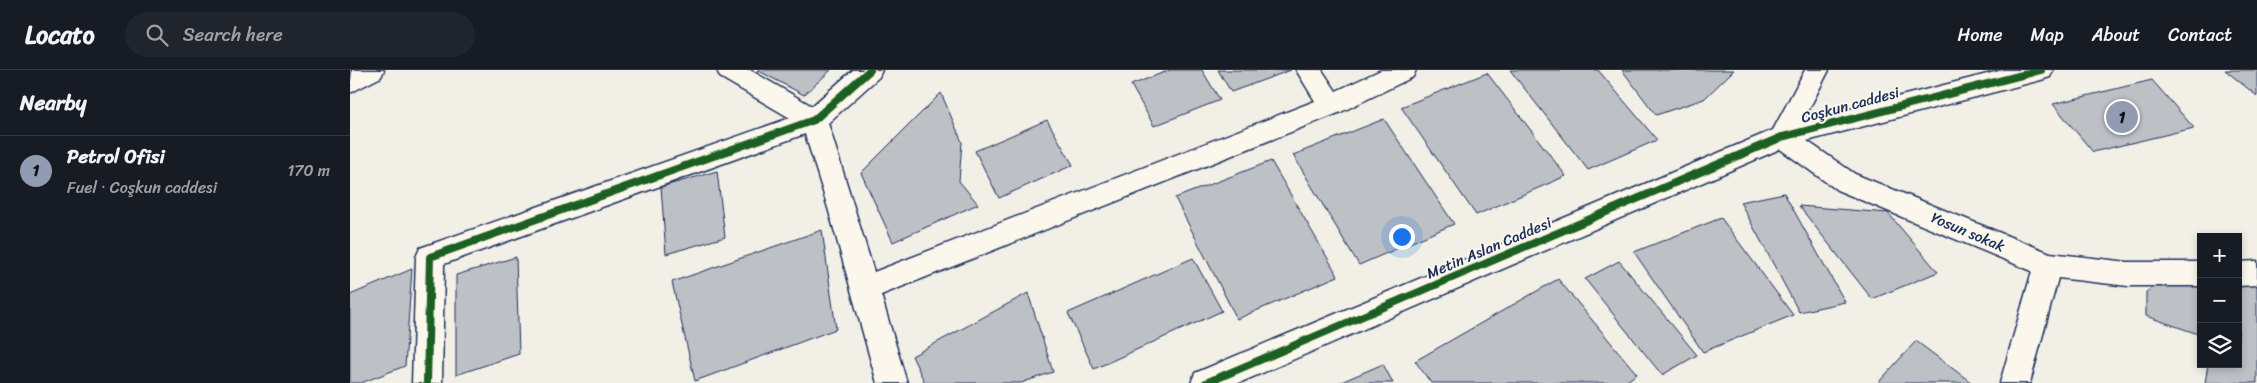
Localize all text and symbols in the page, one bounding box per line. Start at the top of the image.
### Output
search box [125,12,475,57]
text: Locato [25,14,95,56]
text: Search here [183,18,283,51]
text: Home [1958,19,2003,51]
text: Map [2031,19,2064,51]
text: About [2092,19,2140,51]
text: Contact [2168,19,2232,51]
icon: search [143,21,171,49]
street label: Coşkun caddesi [1798,79,1903,131]
text: Nearby [20,84,86,122]
pin: 1 [2106,98,2138,136]
text: Petrol Ofisi [67,140,165,173]
text: 1 [33,156,39,185]
text: 170 m [287,156,330,185]
text: Fuel · Coşkun caddesi [67,173,217,202]
street label: Yosun sokak [1927,205,2009,259]
street label: Metin Aslan Caddesi [1422,210,1556,286]
your location [1389,224,1415,250]
map controls [2197,233,2242,368]
button: + [2197,233,2242,278]
button: − [2197,278,2242,323]
button: layers [2197,323,2242,368]

